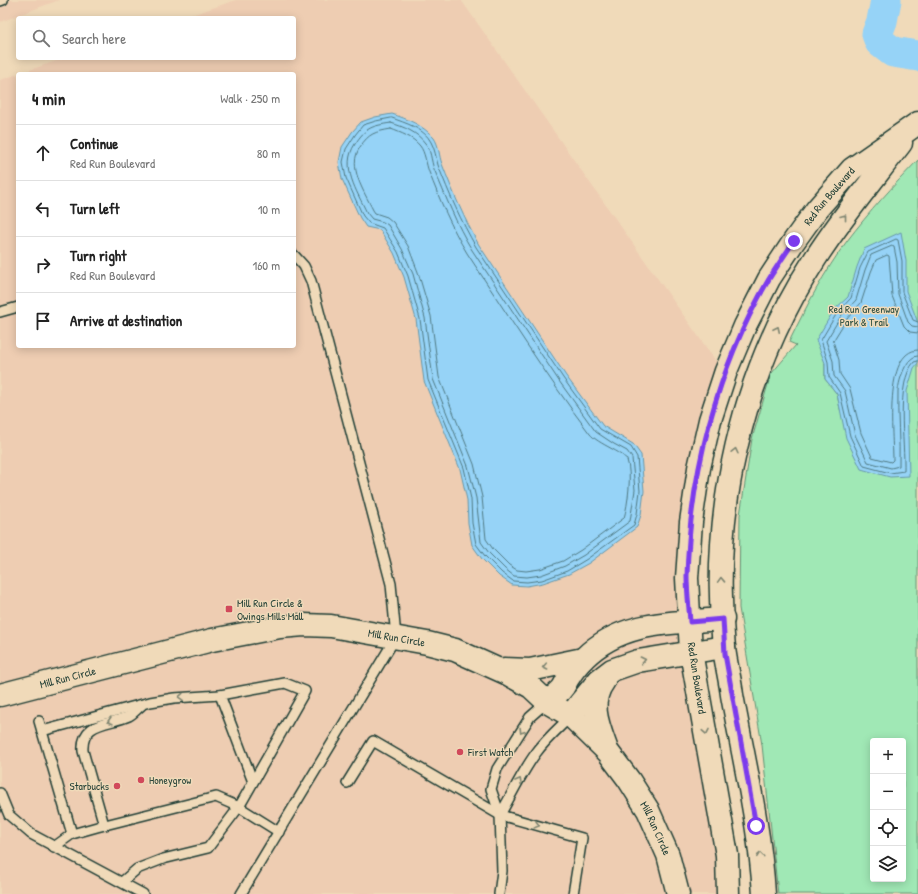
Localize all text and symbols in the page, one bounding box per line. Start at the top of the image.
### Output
search box [16,16,296,60]
icon: search [30,27,52,49]
text: Search here [62,28,126,49]
text: 4 min [32,87,65,110]
text: Walk · 250 m [220,89,280,107]
text: Continue [70,133,118,154]
icon: ahead [32,142,54,164]
text: 80 m [257,144,280,162]
text: Red Run Boulevard [70,154,155,172]
street label: Red Run Boulevard [801,163,858,228]
icon: left [32,198,54,220]
text: Turn left [70,198,120,219]
text: 10 m [258,200,280,218]
one-way arrow [839,215,846,222]
route end [785,232,803,250]
text: Turn right [70,245,126,266]
icon: right [32,254,54,276]
text: 160 m [252,256,280,274]
text: Red Run Boulevard [70,266,155,284]
park label: Red Run Greenway Park & Trail [829,302,900,329]
icon: arrive [32,310,54,332]
text: Arrive at destination [70,310,182,331]
one-way arrow [772,325,780,333]
one-way arrow [731,448,739,454]
one-way arrow [717,577,725,583]
place label: Mill Run Circle & Owings Mills Mall [237,596,304,623]
marker: Mill Run Circle & Owings Mills Mall [224,604,234,614]
street label: Mill Run Circle [367,626,427,650]
street label: Red Run Boulevard [684,641,710,715]
one-way arrow [640,656,646,664]
street label: Mill Run Circle [38,663,98,691]
one-way arrow [542,663,548,671]
one-way arrow [178,693,184,702]
one-way arrow [107,716,114,725]
one-way arrow [519,727,526,734]
one-way arrow [701,729,709,735]
map controls [870,738,906,882]
button: + [870,738,906,774]
place label: First Watch [467,745,514,759]
marker: First Watch [455,747,465,757]
place label: Honeygrow [149,773,191,787]
button: − [870,774,906,810]
marker: Honeygrow [136,775,146,785]
one-way arrow [514,778,521,785]
place label: Starbucks [70,779,109,793]
marker: Starbucks [112,781,122,791]
street label: Mill Run Circle [637,799,674,858]
button: locate [870,810,906,846]
route start [747,817,765,835]
one-way arrow [533,820,540,829]
button: layers [870,846,906,882]
one-way arrow [756,852,765,858]

